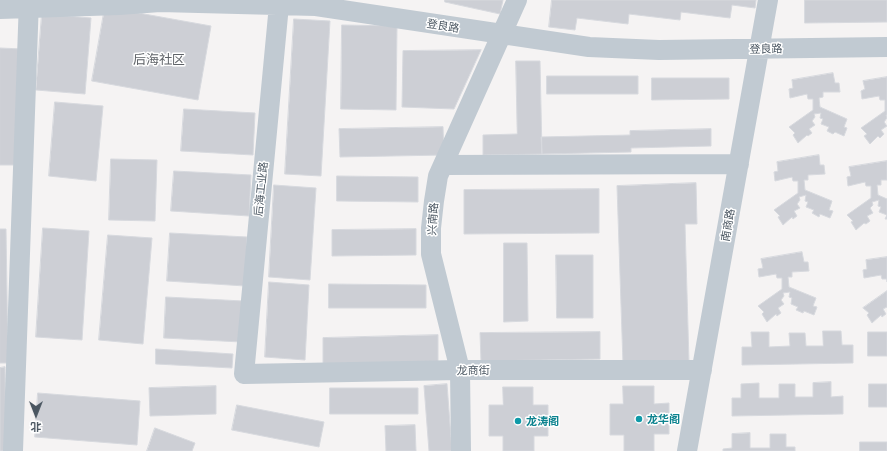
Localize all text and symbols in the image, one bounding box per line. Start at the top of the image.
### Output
street label: 登良路 [426,17,460,35]
street label: 登良路 [749,42,783,56]
district label: 后海社区 [133,52,185,68]
street label: 后海工业路 [252,161,270,217]
street label: 兴南路 [425,202,441,236]
street label: 南商路 [719,208,737,242]
street label: 龙商街 [457,363,489,377]
north arrow [16,395,56,435]
place label: 龙华阁 [647,412,680,426]
place label: 龙涛阁 [526,414,559,428]
marker: 龙华阁 [634,414,644,424]
marker: 龙涛阁 [513,416,523,426]
text: 北 [31,421,42,434]

